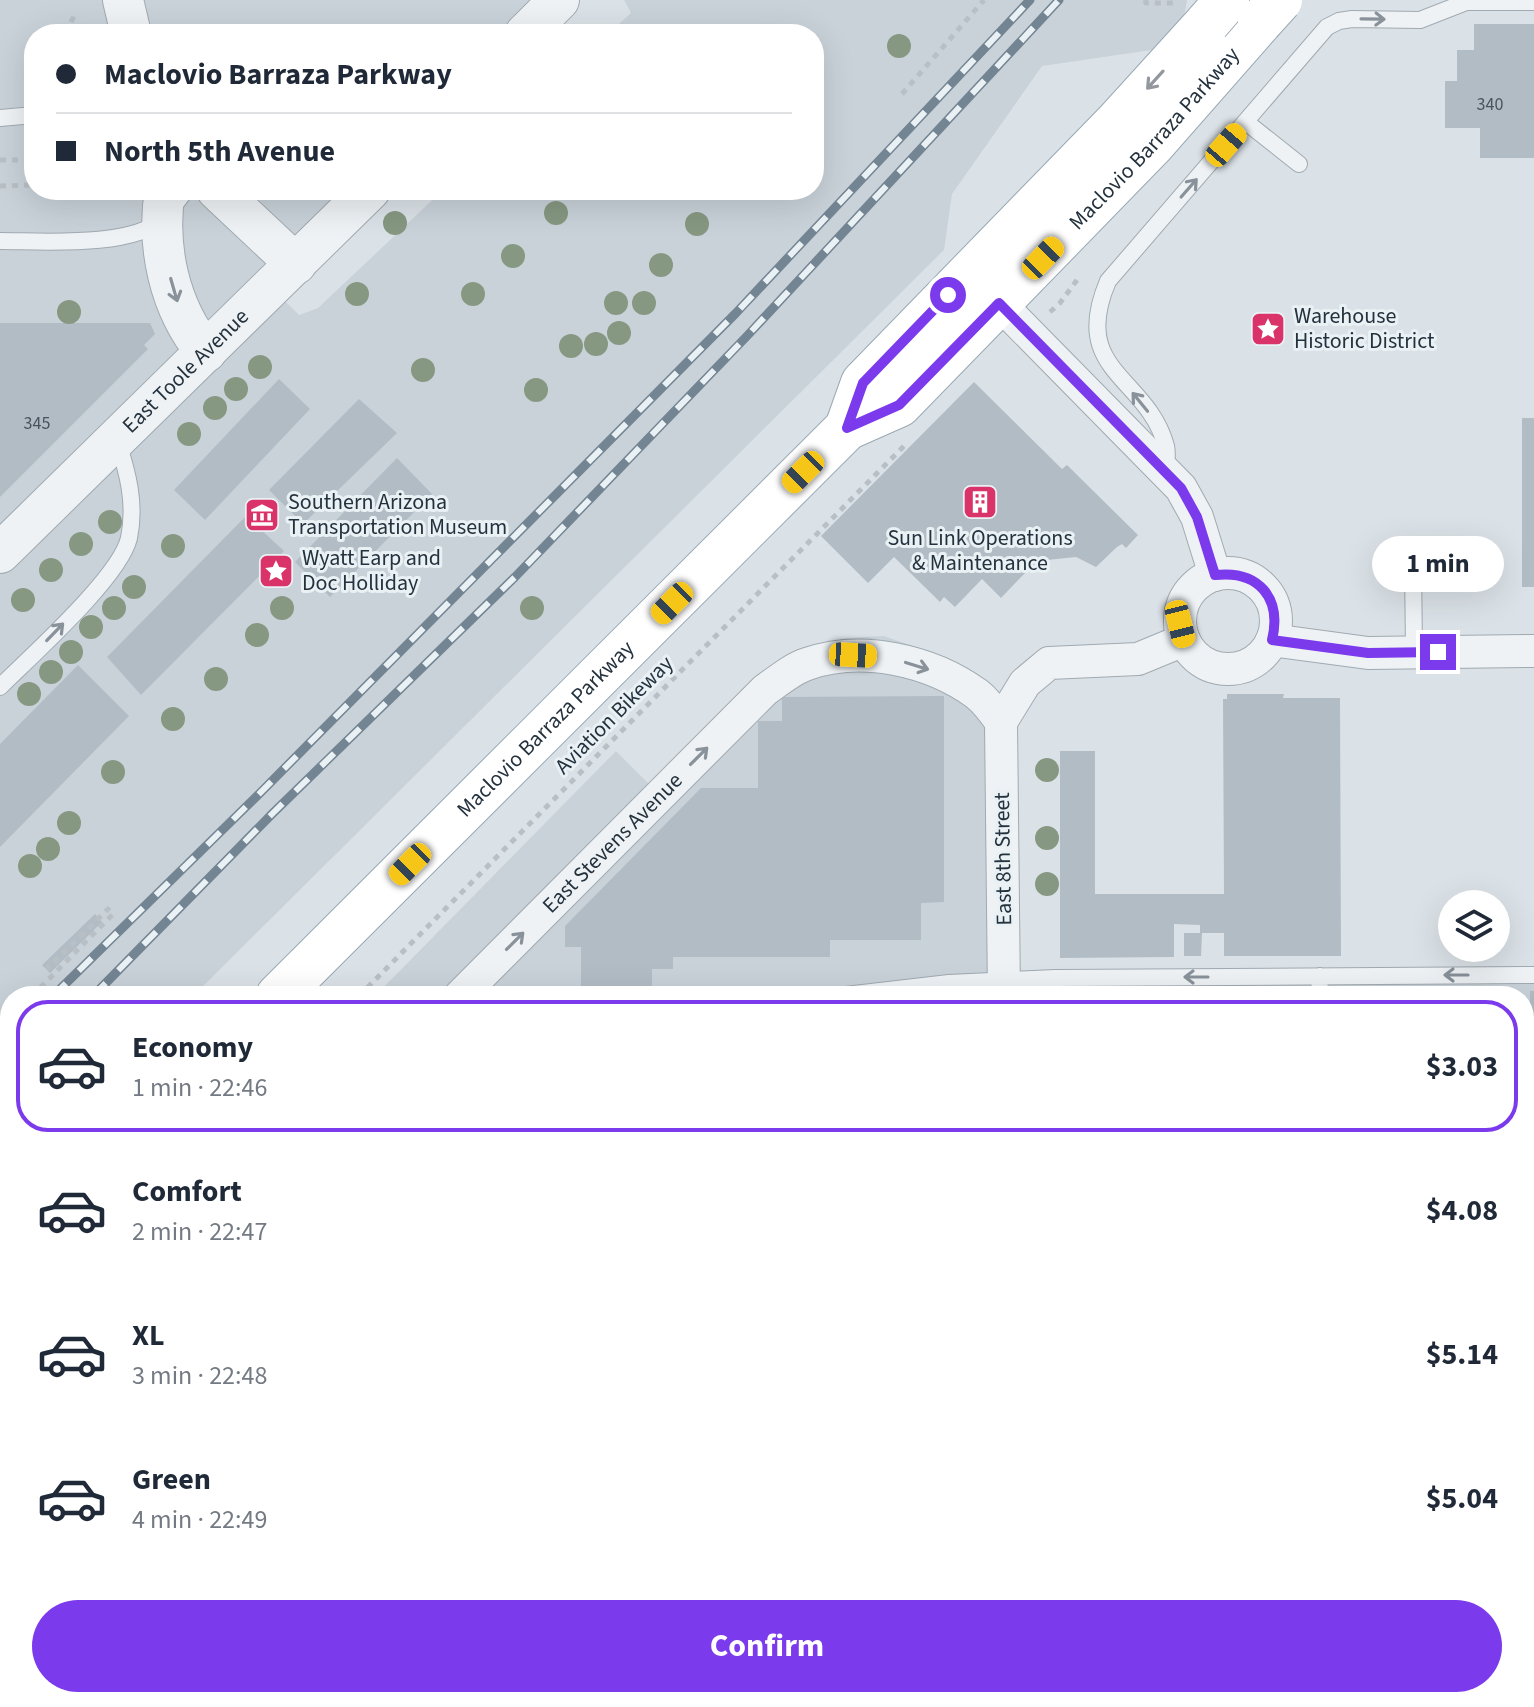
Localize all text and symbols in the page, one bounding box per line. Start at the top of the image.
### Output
one-way arrow [1359,11,1386,27]
street label: Maclovio Barraza Parkway [1062,39,1248,237]
text: Maclovio Barraza Parkway [104,53,452,96]
one-way arrow [1146,69,1164,89]
house number: 340 [1477,92,1503,117]
car [1201,119,1251,171]
text: North 5th Avenue [104,130,335,173]
one-way arrow [1180,178,1198,198]
car [1018,232,1068,284]
one-way arrow [167,276,182,302]
route start [930,277,966,313]
place label: Warehouse Historic District [1294,300,1435,357]
street label: East Toole Avenue [115,301,256,441]
place icon: Warehouse Historic District [1249,310,1287,348]
one-way arrow [1131,392,1149,413]
house number: 345 [24,411,50,436]
car [778,447,828,497]
building icon: Sun Link Operations & Maintenance [961,483,999,521]
place label: Southern Arizona Transportation Museum [288,486,507,543]
museum icon: Southern Arizona Transportation Museum [243,496,281,534]
place label: Sun Link Operations & Maintenance [887,522,1073,579]
callout: 1 min [1372,536,1504,592]
place label: Wyatt Earp and Doc Holliday [302,542,441,599]
text: 1 min [1406,545,1470,582]
place icon: Wyatt Earp and Doc Holliday [257,552,295,590]
car [647,578,697,628]
car [1163,598,1197,650]
one-way arrow [46,622,65,642]
street label: Maclovio Barraza Parkway [450,633,642,825]
route end [1420,634,1456,670]
car [828,642,878,668]
street label: Aviation Bikeway [547,648,681,782]
one-way arrow [904,659,930,674]
one-way arrow [689,747,708,766]
street label: East Stevens Avenue [535,765,690,921]
street label: East 8th Street [986,792,1020,926]
car [385,839,435,889]
map controls [1438,890,1510,962]
button: layers [1438,890,1510,962]
one-way arrow [506,931,525,951]
one-way arrow [1443,967,1470,983]
one-way arrow [1183,969,1210,985]
text: Economy [132,1026,253,1069]
icon: car [36,1030,108,1102]
text: $3.03 [1426,1045,1498,1088]
text: 1 min · 22:46 [132,1069,267,1106]
text: Comfort [132,1170,242,1213]
icon: car [36,1174,108,1246]
text: $4.08 [1426,1189,1498,1232]
text: 2 min · 22:47 [132,1213,267,1250]
text: XL [132,1314,165,1357]
icon: car [36,1318,108,1390]
text: $5.14 [1426,1333,1498,1376]
text: 3 min · 22:48 [132,1357,267,1394]
text: Green [132,1458,211,1501]
icon: car [36,1462,108,1534]
text: $5.04 [1426,1477,1498,1520]
text: 4 min · 22:49 [132,1501,267,1538]
button: Confirm [32,1600,1502,1692]

